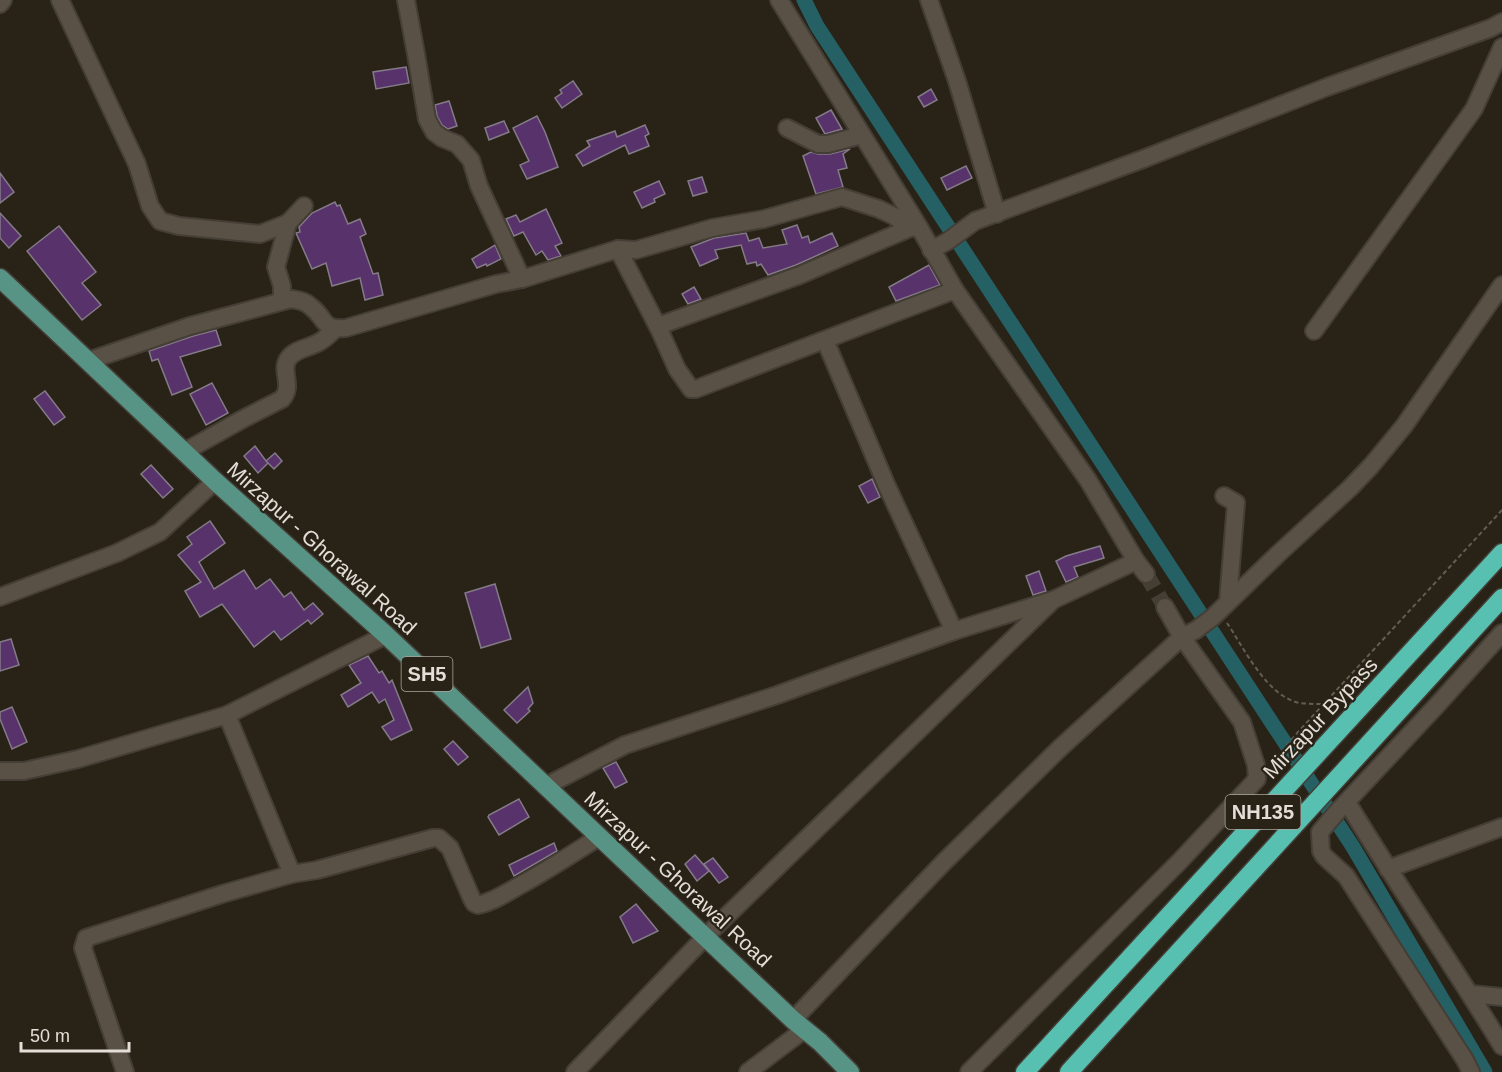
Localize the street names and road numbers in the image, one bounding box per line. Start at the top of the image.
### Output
street label: Mirzapur - Ghorawal Road [223,457,421,639]
street label: Mirzapur Bypass [1258,653,1382,783]
road number: SH5 [402,657,452,691]
street label: Mirzapur - Ghorawal Road [580,787,776,971]
road number: NH135 [1226,795,1300,829]

